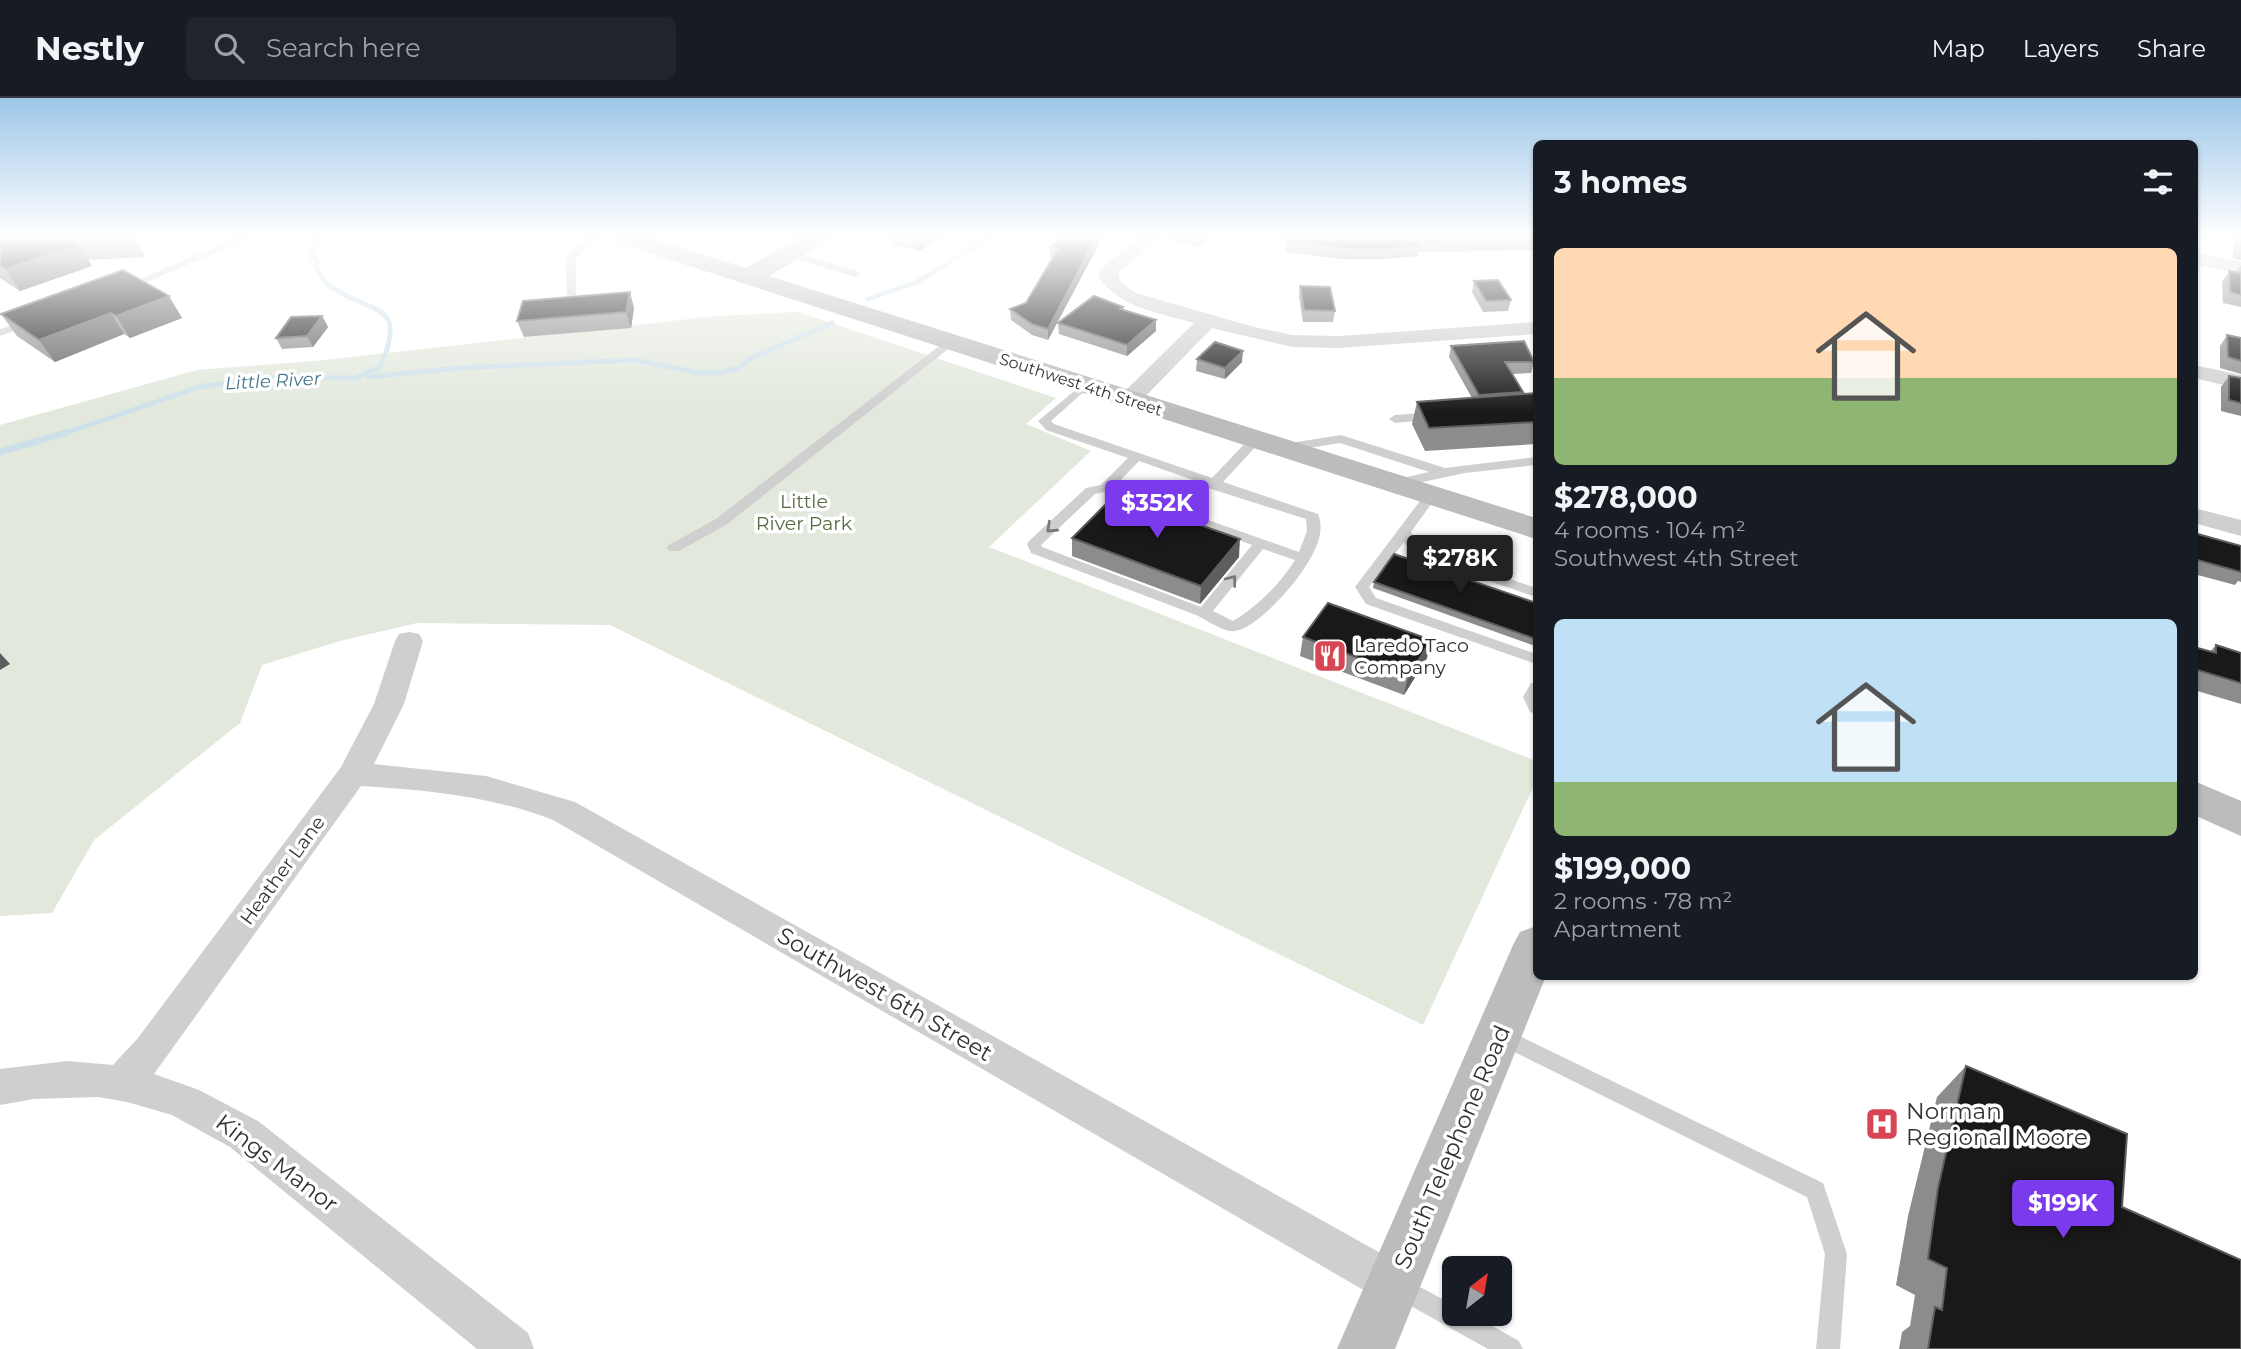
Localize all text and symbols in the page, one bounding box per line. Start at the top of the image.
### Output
search box [186,17,676,80]
text: Nestly [35,28,144,68]
icon: search [210,29,248,67]
text: Search here [266,32,421,64]
text: Map [1931,34,1985,63]
text: Layers [2023,34,2099,63]
text: Share [2137,34,2206,63]
icon: filters [2139,163,2177,201]
text: 3 homes [1554,164,1687,201]
icon: home [1803,293,1929,419]
street label: Southwest 4th Street [997,349,1165,420]
water label: Little River [225,367,322,394]
text: $278,000 [1554,479,1698,516]
pin: $352K [1108,480,1206,540]
text: $352K [1121,489,1193,517]
park label: Little River Park [756,490,853,535]
text: 4 rooms · 104 m² [1554,516,1746,544]
one-way arrow [1046,519,1059,532]
pin: $278K [1411,536,1509,595]
text: $278K [1423,544,1497,572]
text: Southwest 4th Street [1554,544,1799,572]
one-way arrow [1223,576,1236,588]
place label: Laredo Taco Company [1354,634,1469,679]
restaurant icon: Laredo Taco Company [1311,637,1349,675]
icon: home [1803,664,1929,790]
street label: Heather Lane [235,811,330,929]
text: $199,000 [1554,850,1691,887]
text: 2 rooms · 78 m² [1554,887,1732,915]
text: Apartment [1554,915,1682,943]
street label: Southwest 6th Street [773,921,997,1067]
street label: South Telephone Road [1388,1021,1516,1273]
place label: Norman Regional Moore [1906,1097,2088,1151]
hospital icon: Norman Regional Moore [1863,1105,1901,1143]
street label: Kings Manor [210,1108,344,1218]
pin: $199K [2014,1180,2112,1240]
text: $199K [2028,1189,2098,1217]
north arrow [1442,1256,1512,1326]
map controls [1442,1256,1512,1326]

